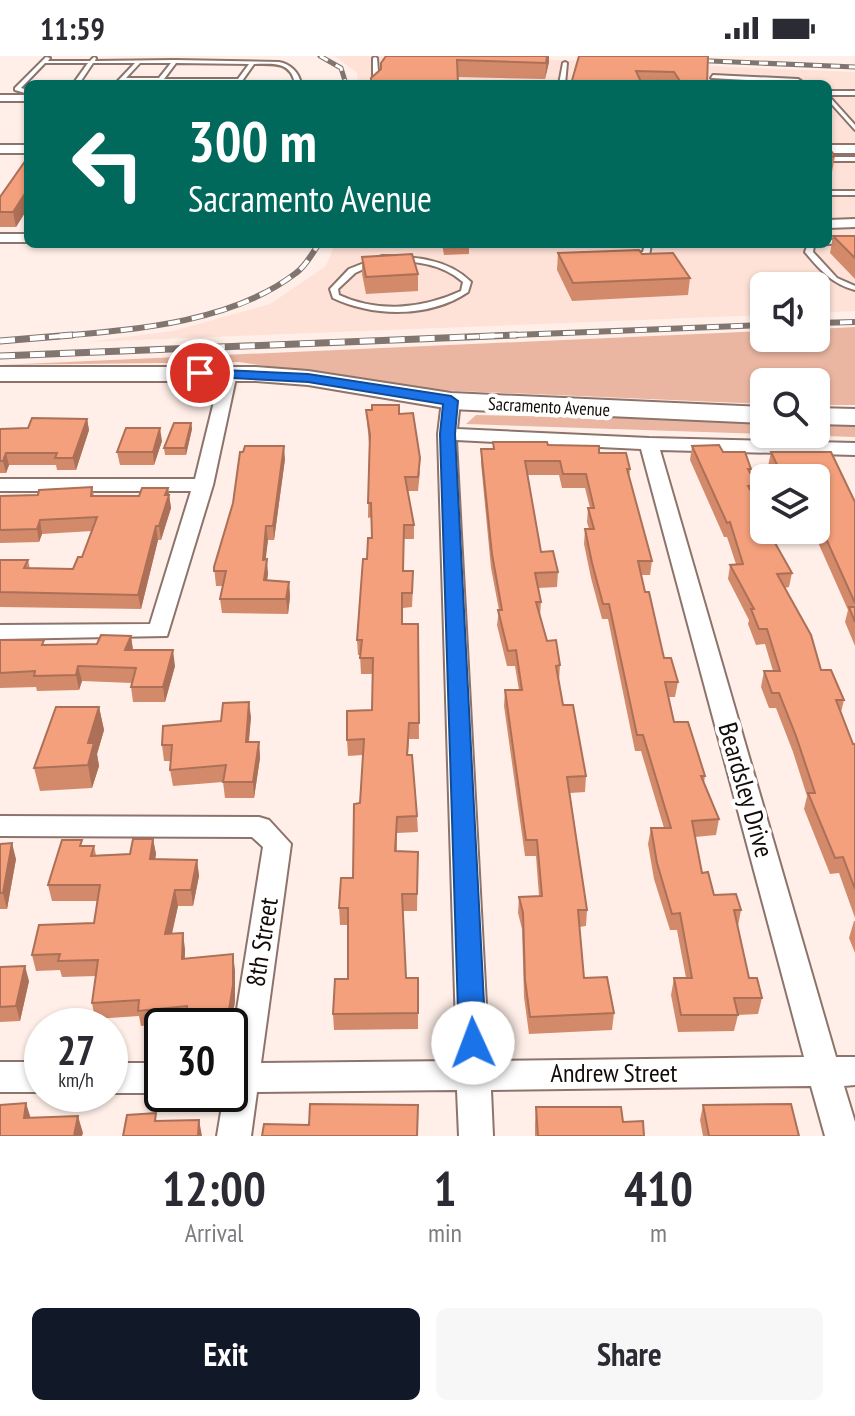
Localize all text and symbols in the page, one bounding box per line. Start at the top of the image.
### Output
text: 11:59 [40,9,105,48]
text: 300 m [188,105,317,177]
icon: left [56,112,160,216]
text: Sacramento Avenue [188,175,432,222]
map controls [750,272,830,544]
button: sound [750,272,830,352]
pin [166,339,234,407]
icon: arrive [178,351,222,395]
button: search [750,368,830,448]
street label: Sacramento Avenue [488,392,611,421]
button: layers [750,464,830,544]
street label: Beardsley Drive [712,719,781,861]
street label: 8th Street [238,895,285,989]
position arrow [431,1001,515,1085]
speed limit sign: 30 [144,1008,248,1112]
text: 27 [57,1024,95,1076]
street label: Andrew Street [551,1056,677,1089]
text: km/h [58,1067,94,1093]
text: 12:00 [162,1157,266,1219]
text: 1 [434,1157,456,1219]
text: 410 [624,1157,693,1219]
text: Arrival [185,1216,243,1249]
text: min [428,1216,462,1249]
text: m [650,1216,667,1249]
button: Exit [32,1308,420,1400]
button: Share [436,1308,823,1400]

